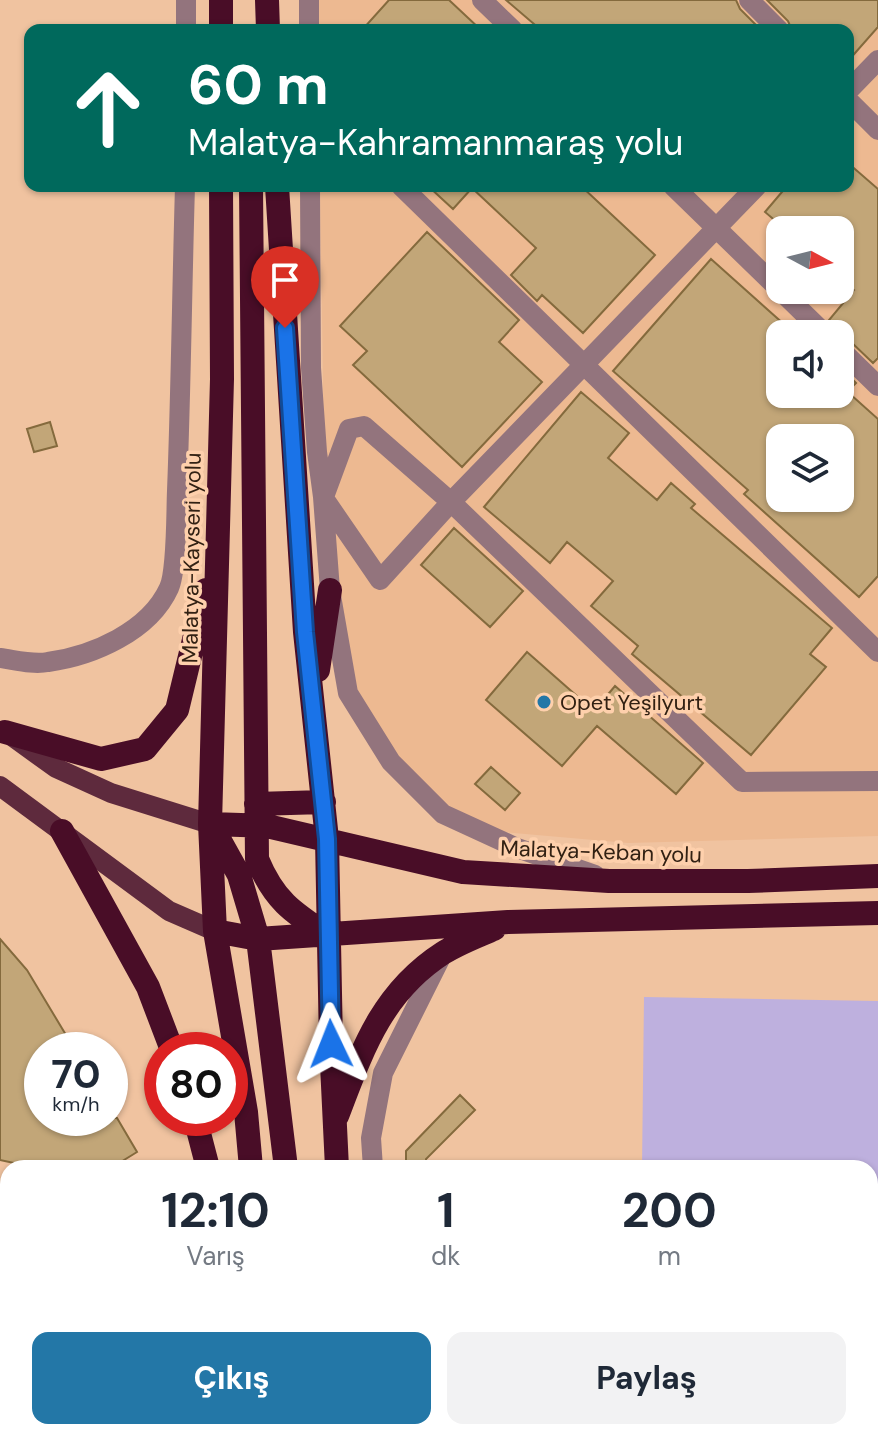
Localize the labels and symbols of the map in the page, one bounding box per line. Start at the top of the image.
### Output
north arrow [766,216,854,304]
pin [251,246,319,328]
street label: Malatya-Kayseri yolu [175,452,208,664]
place label: Opet Yeşilyurt [560,688,703,717]
marker: Opet Yeşilyurt [535,693,553,711]
street label: Malatya-Keban yolu [500,833,702,870]
position arrow [289,1002,373,1086]
speed limit sign: 80 [144,1032,248,1136]

